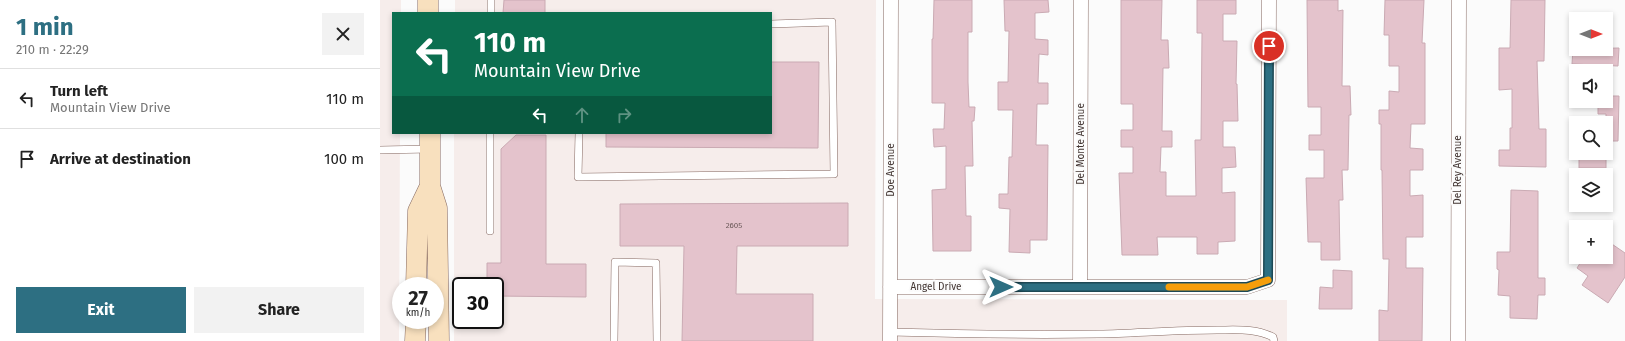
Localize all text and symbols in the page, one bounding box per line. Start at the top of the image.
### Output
north arrow [1569,12,1613,56]
map controls [1569,12,1613,264]
text: 1 min [16,13,74,41]
button: close [322,13,364,55]
text: 110 m [474,26,546,59]
icon: left [408,28,460,80]
pin [1252,29,1286,63]
icon: arrive [1258,35,1280,57]
text: 210 m · 22:29 [16,42,89,57]
text: Mountain View Drive [474,60,641,82]
button: sound [1569,64,1613,108]
text: Turn left [50,82,108,100]
icon: left [16,88,38,110]
text: 110 m [326,90,364,108]
text: Mountain View Drive [50,100,171,115]
street label: Del Monte Avenue [1075,103,1087,185]
icon: left [529,104,551,126]
icon: ahead [571,104,593,126]
icon: right [613,104,635,126]
button: search [1569,116,1613,160]
street label: Del Rey Avenue [1452,135,1464,205]
street label: Doe Avenue [885,143,897,197]
icon: arrive [16,148,38,170]
text: Arrive at destination [50,150,191,168]
text: 100 m [324,150,364,168]
button: layers [1569,168,1613,212]
button: + [1569,220,1613,264]
house number: 2605 [726,221,742,230]
position arrow [980,266,1022,308]
speed limit sign: 30 [452,277,504,329]
street label: Angel Drive [910,281,962,293]
text: 27 [408,286,428,310]
button: Exit [16,287,186,333]
button: Share [194,287,364,333]
text: km/h [406,307,430,319]

